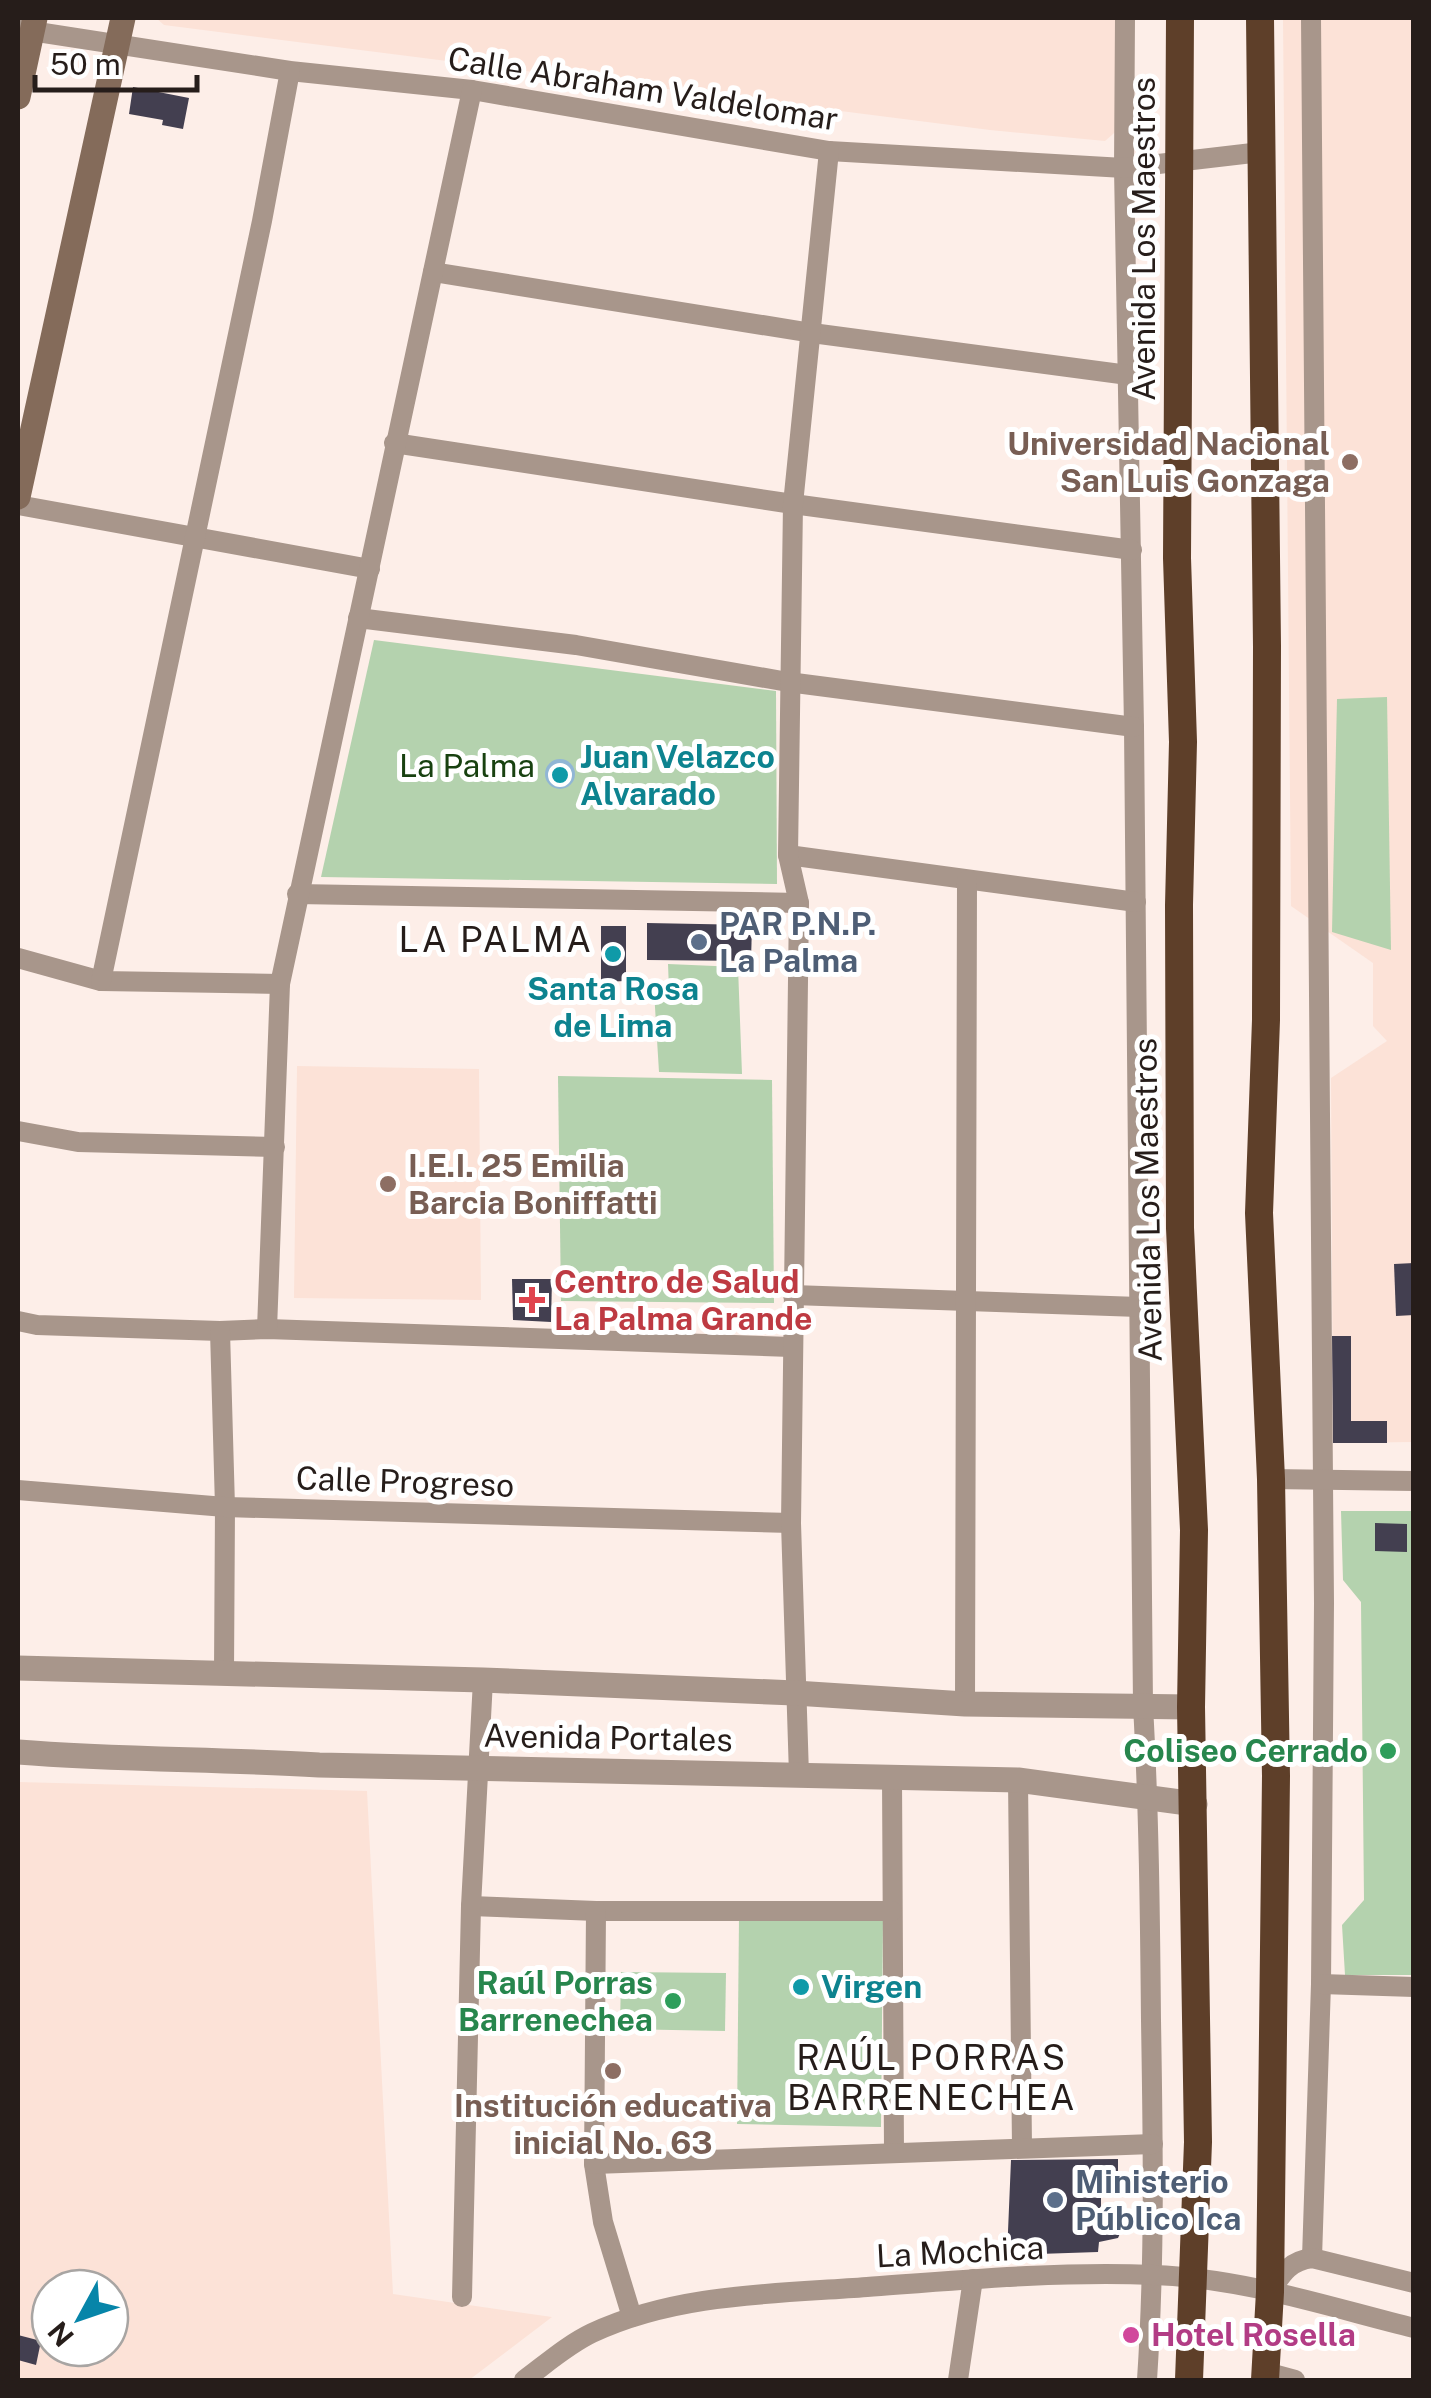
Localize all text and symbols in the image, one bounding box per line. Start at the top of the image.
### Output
scale bar [35,30,198,92]
street label: Calle Abraham Valdelomar [445,39,841,138]
text: 50 m [50,46,121,82]
street label: Avenida Los Maestros [1125,77,1162,401]
place label: Universidad Nacional San Luis Gonzaga [1007,425,1330,499]
marker: Universidad Nacional San Luis Gonzaga [1339,451,1361,473]
place label: Juan Velazco Alvarado [580,738,775,812]
park label: La Palma [399,747,535,784]
marker: Juan Velazco Alvarado [549,764,571,786]
place label: PAR P.N.P. La Palma [719,905,876,979]
district label: LA PALMA [398,919,594,960]
marker: PAR P.N.P. La Palma [688,931,710,953]
marker: Santa Rosa de Lima [602,943,624,965]
place label: Santa Rosa de Lima [527,970,699,1044]
street label: Avenida Los Maestros [1126,1038,1169,1362]
place label: I.E.I. 25 Emilia Barcia Boniffatti [408,1147,658,1221]
marker: I.E.I. 25 Emilia Barcia Boniffatti [377,1173,399,1195]
place label: Centro de Salud La Palma Grande [554,1263,813,1337]
marker: Centro de Salud La Palma Grande [519,1287,545,1313]
street label: Calle Progreso [295,1459,515,1504]
street label: Avenida Portales [483,1717,733,1758]
place label: Coliseo Cerrado [1123,1732,1368,1769]
marker: Coliseo Cerrado [1377,1740,1399,1762]
place label: Raúl Porras Barrenechea [458,1964,653,2038]
place label: Virgen [821,1968,922,2005]
marker: Virgen [790,1976,812,1998]
marker: Raúl Porras Barrenechea [662,1990,684,2012]
district label: RAÚL PORRAS BARRENECHEA [787,2036,1077,2118]
marker: Institución educativa inicial No. 63 [602,2060,624,2082]
place label: Institución educativa inicial No. 63 [454,2087,772,2161]
place label: Ministerio Público Ica [1075,2163,1241,2237]
marker: Ministerio Público Ica [1044,2189,1066,2211]
street label: La Mochica [875,2229,1045,2274]
north arrow [30,2268,130,2368]
text: N [41,2315,80,2353]
place label: Hotel Rosella [1151,2316,1356,2353]
marker: Hotel Rosella [1120,2324,1142,2346]

